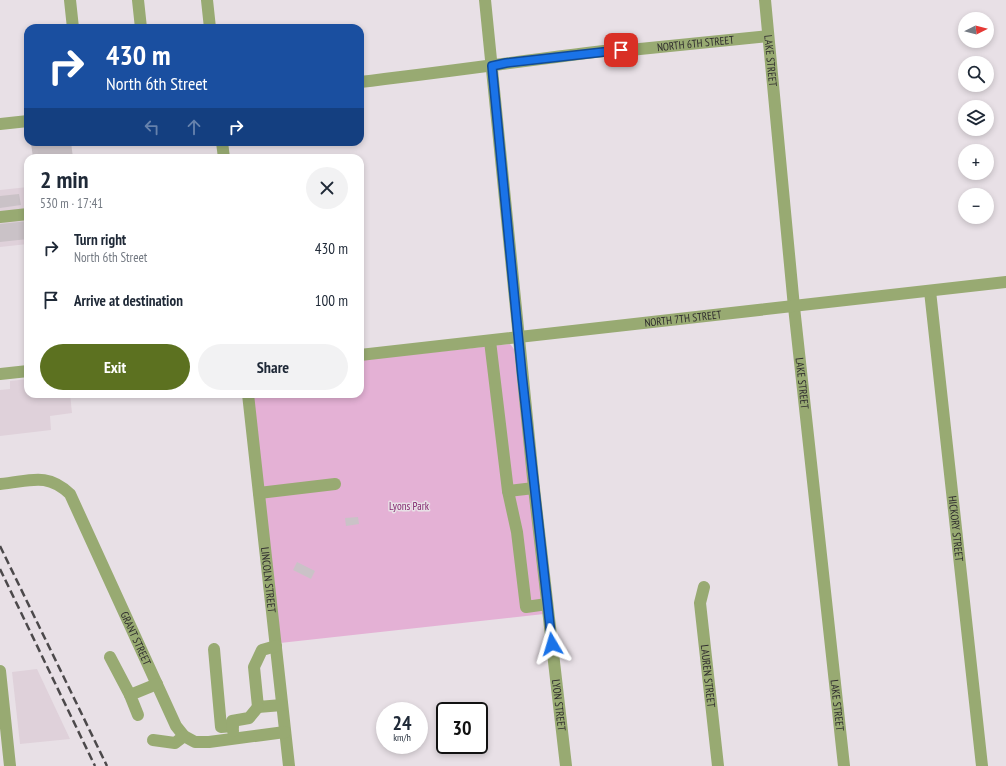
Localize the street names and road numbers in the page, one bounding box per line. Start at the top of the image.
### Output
street label: NORTH 6TH STREET [656,32,735,54]
street label: LAKE STREET [761,34,780,87]
street label: NORTH 7TH STREET [644,307,722,330]
street label: LAKE STREET [793,357,812,410]
street label: HICKORY STREET [945,495,967,562]
street label: LINCOLN STREET [258,546,279,614]
street label: GRANT STREET [118,609,154,668]
street label: LAUREN STREET [698,644,719,708]
street label: LYON STREET [549,679,569,732]
street label: LAKE STREET [828,679,847,732]

